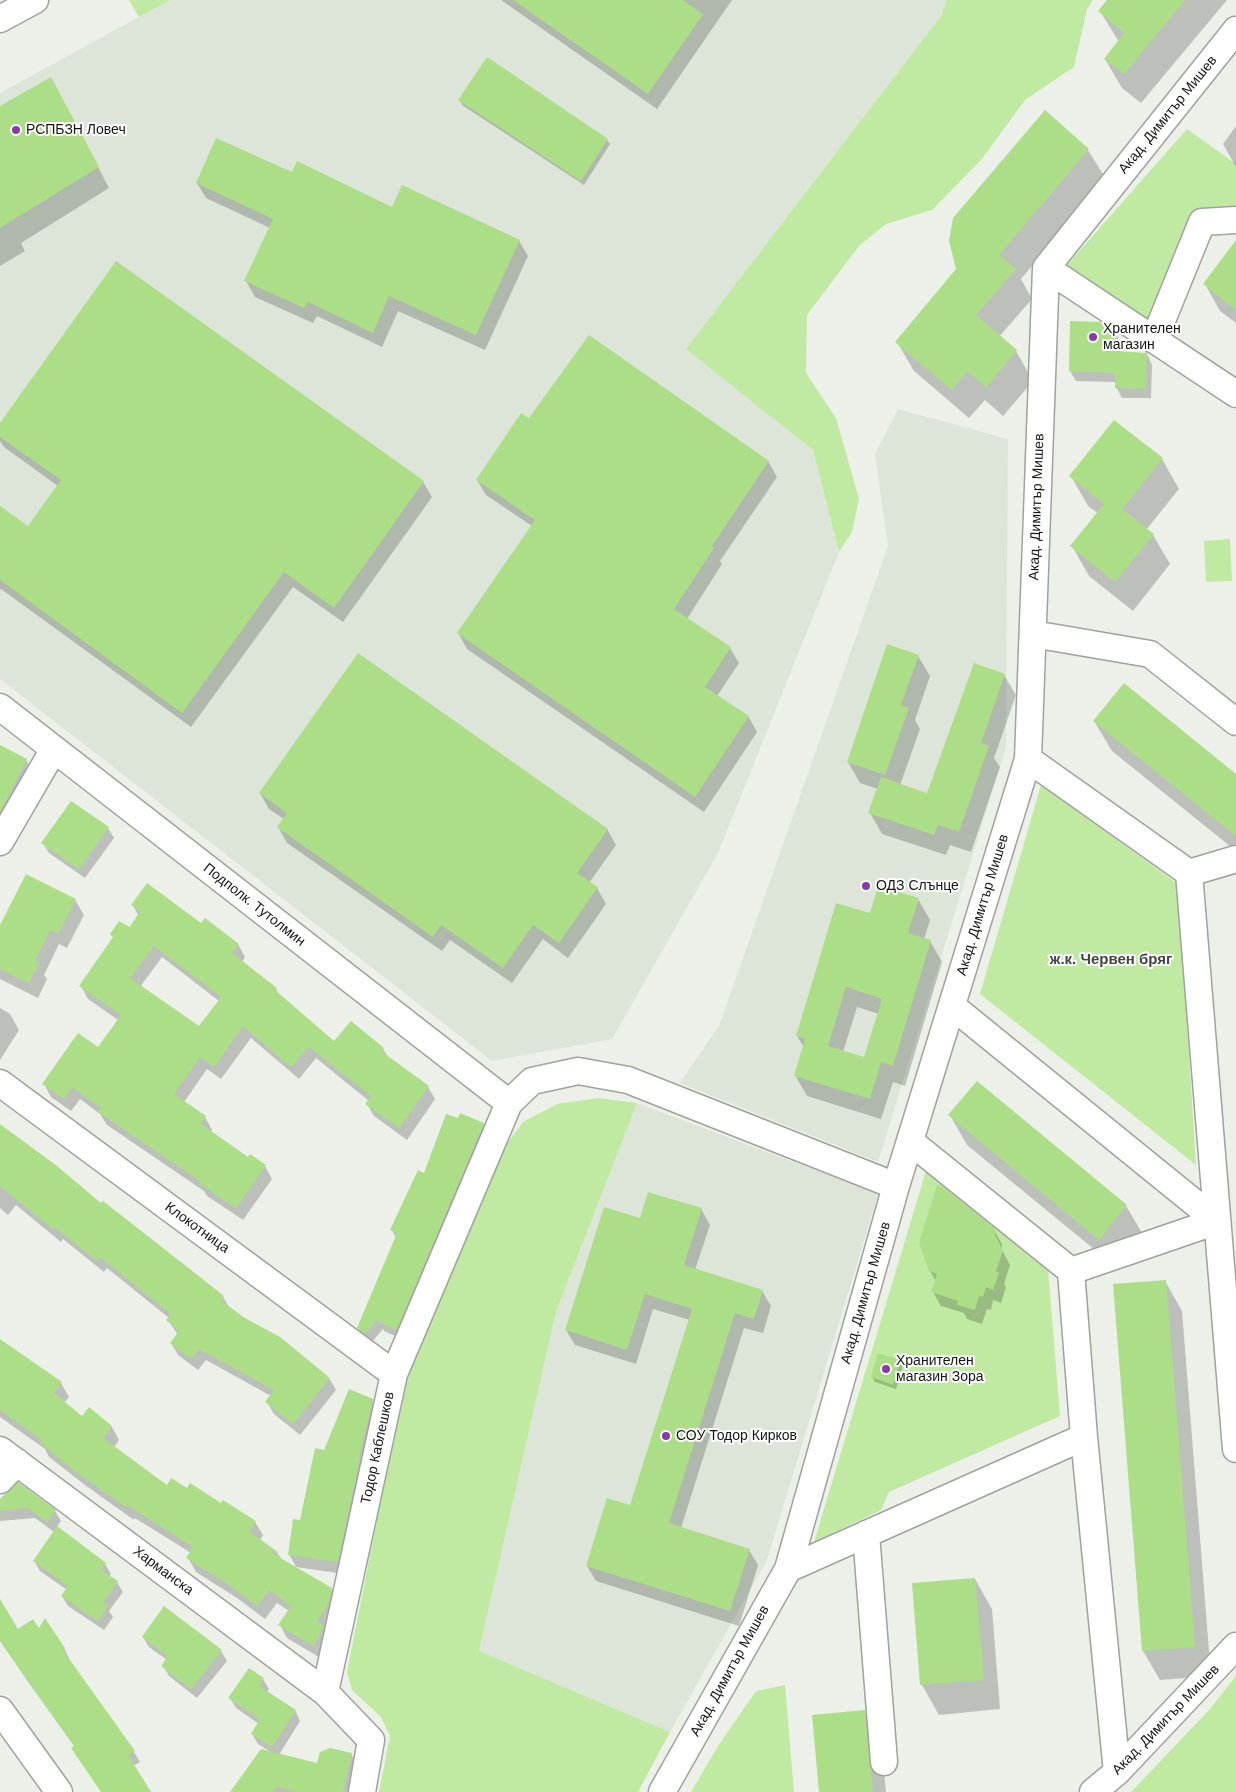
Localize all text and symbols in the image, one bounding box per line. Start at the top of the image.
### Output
street label: Акад. Димитър Мишев [1115,53,1221,177]
place label: РСПБЗН Ловеч [26,122,126,138]
marker: РСПБЗН Ловеч [10,124,22,136]
place label: Хранителен магазин [1103,321,1181,354]
marker: Хранителен магазин [1087,331,1099,343]
street label: Акад. Димитър Мишев [1026,433,1048,581]
street label: Акад. Димитър Мишев [953,832,1013,978]
street label: Подполк. Тутолмин [200,860,308,950]
place label: ОДЗ Слънце [876,878,959,894]
marker: ОДЗ Слънце [860,880,872,892]
district label: ж.к. Червен бряг [1050,951,1172,969]
street label: Клокотница [161,1199,233,1257]
street label: Акад. Димитър Мишев [838,1220,894,1366]
place label: Хранителен магазин Зора [896,1353,984,1385]
marker: Хранителен магазин Зора [880,1363,892,1375]
street label: Тодор Каблешков [358,1390,398,1506]
place label: СОУ Тодор Кирков [676,1428,797,1444]
marker: СОУ Тодор Кирков [660,1430,672,1442]
street label: Харманска [129,1543,197,1599]
street label: Акад. Димитър Мишев [687,1603,773,1739]
street label: Акад. Димитър Мишев [1109,1661,1223,1779]

